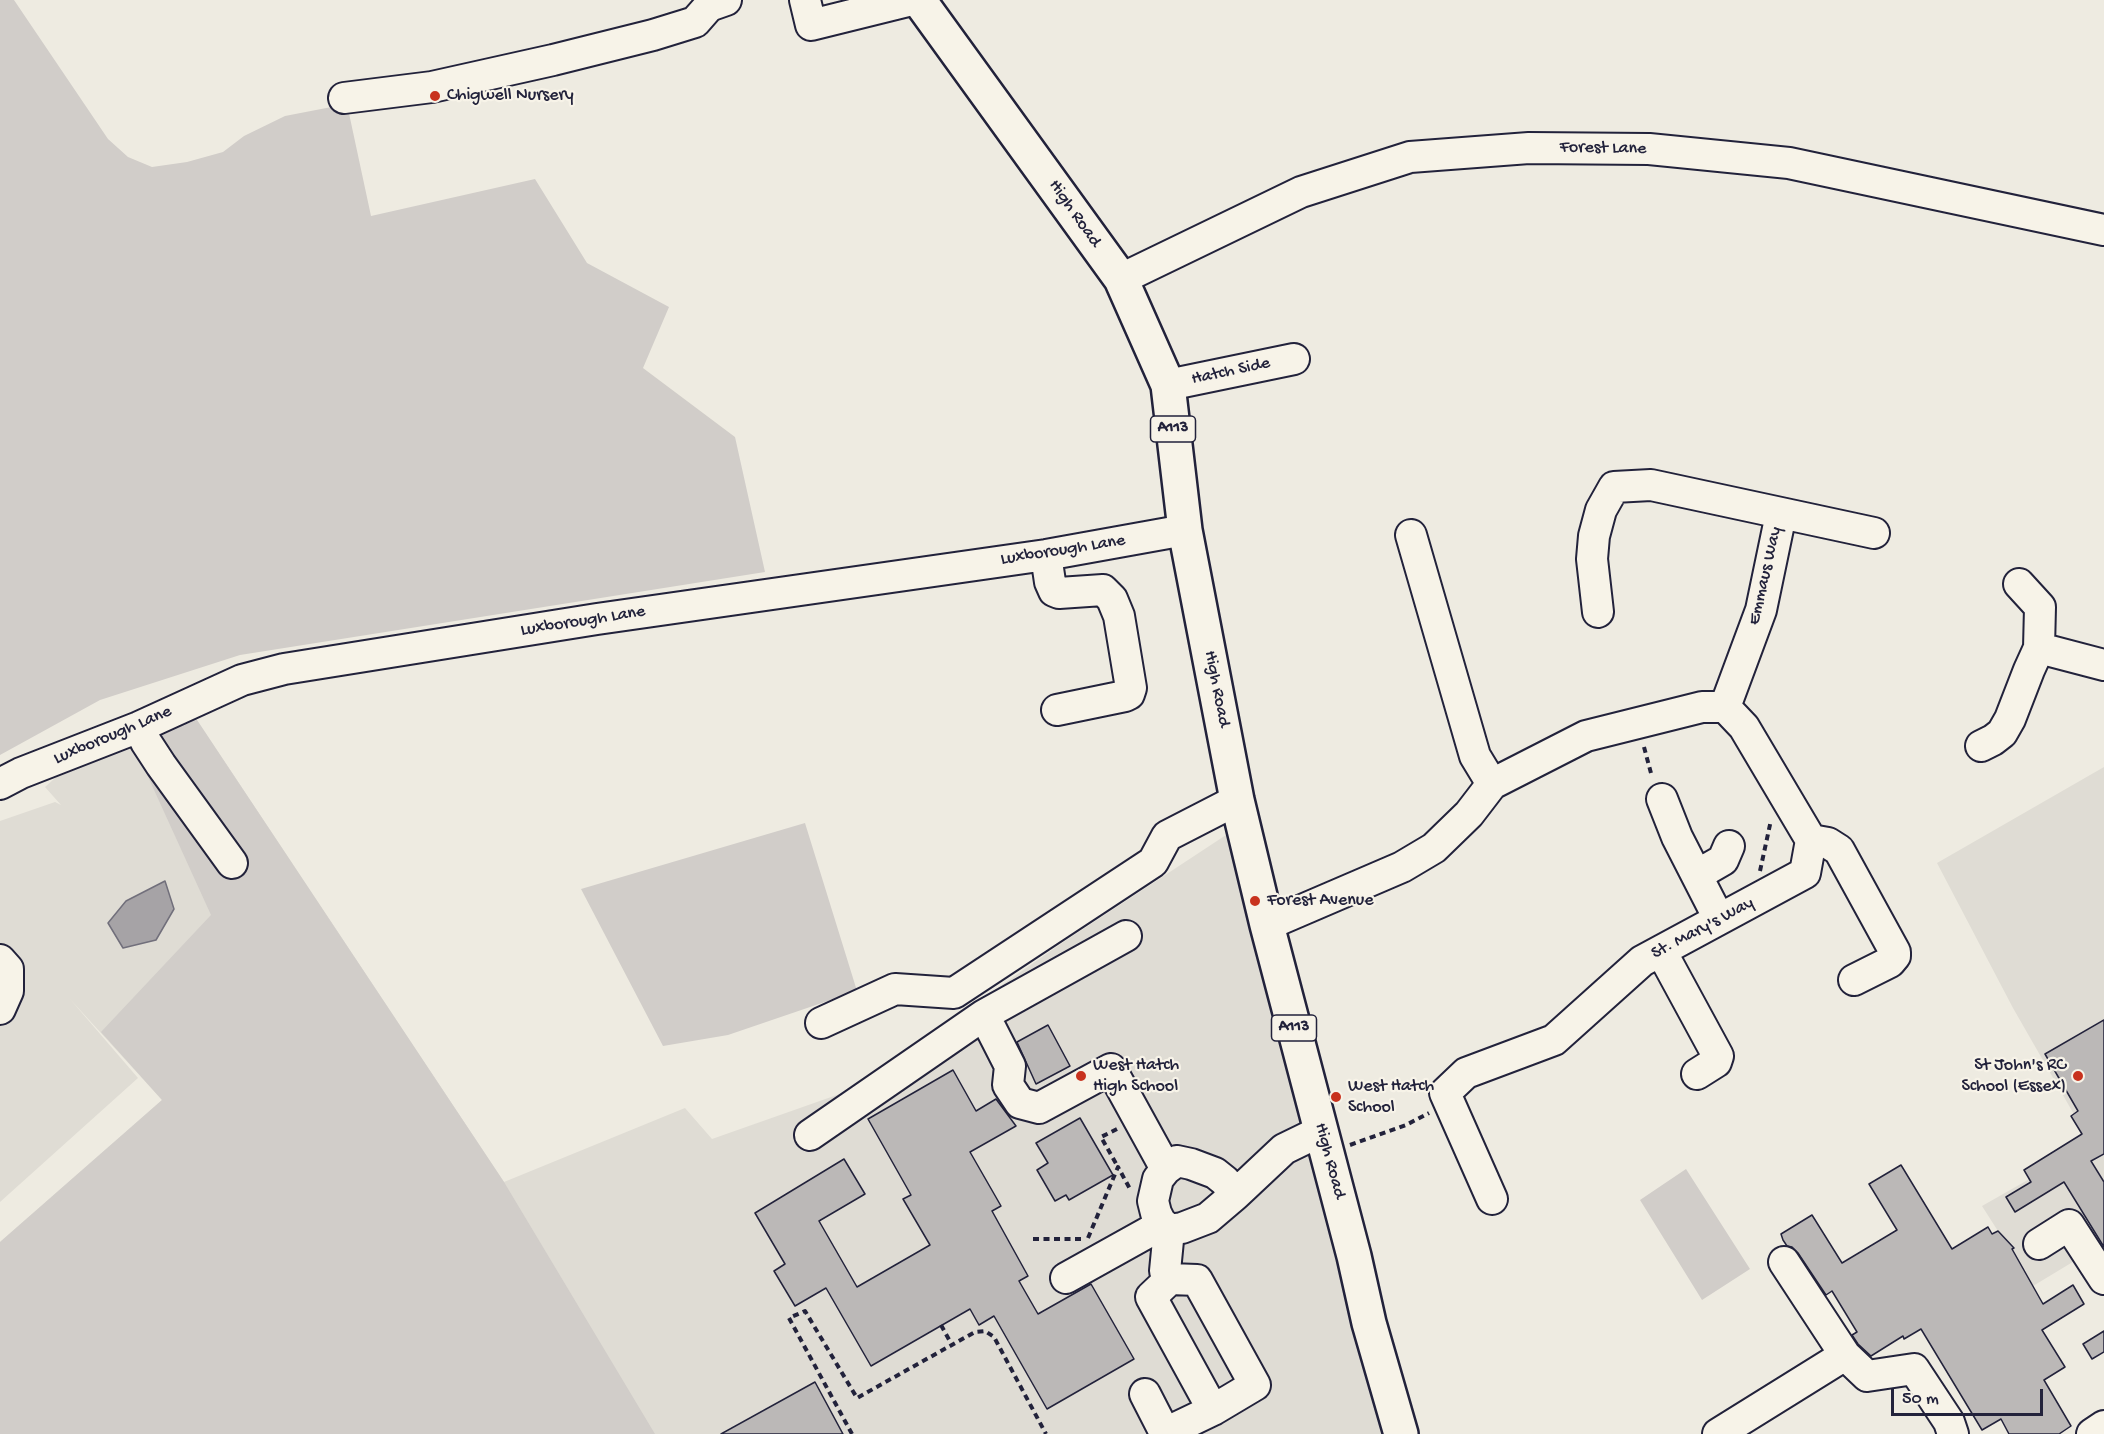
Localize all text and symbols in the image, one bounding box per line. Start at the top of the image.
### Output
place label: Chigwell Nursery [447,85,574,107]
marker: Chigwell Nursery [428,89,442,103]
street label: Forest Lane [1559,137,1647,161]
street label: High Road [1043,176,1105,252]
street label: Hatch Side [1190,353,1272,391]
road number: A113 [1150,416,1196,442]
street label: Emmaus Way [1744,525,1788,627]
street label: Luxborough Lane [999,530,1127,572]
street label: Luxborough Lane [519,601,647,643]
street label: High Road [1198,649,1234,729]
street label: Luxborough Lane [51,701,175,771]
place label: Forest Avenue [1267,890,1374,912]
street label: St. Mary's Way [1648,893,1758,965]
marker: Forest Avenue [1248,894,1262,908]
road number: A113 [1272,1015,1316,1041]
place label: West Hatch High School [1093,1055,1179,1098]
place label: St John's RC School (Essex) [1962,1055,2066,1098]
marker: West Hatch High School [1074,1069,1088,1083]
marker: St John's RC School (Essex) [2071,1069,2085,1083]
place label: West Hatch School [1348,1076,1434,1118]
marker: West Hatch School [1329,1090,1343,1104]
street label: High Road [1309,1121,1349,1201]
scale bar [1894,1377,2046,1415]
text: 50 m [1902,1389,1939,1410]

